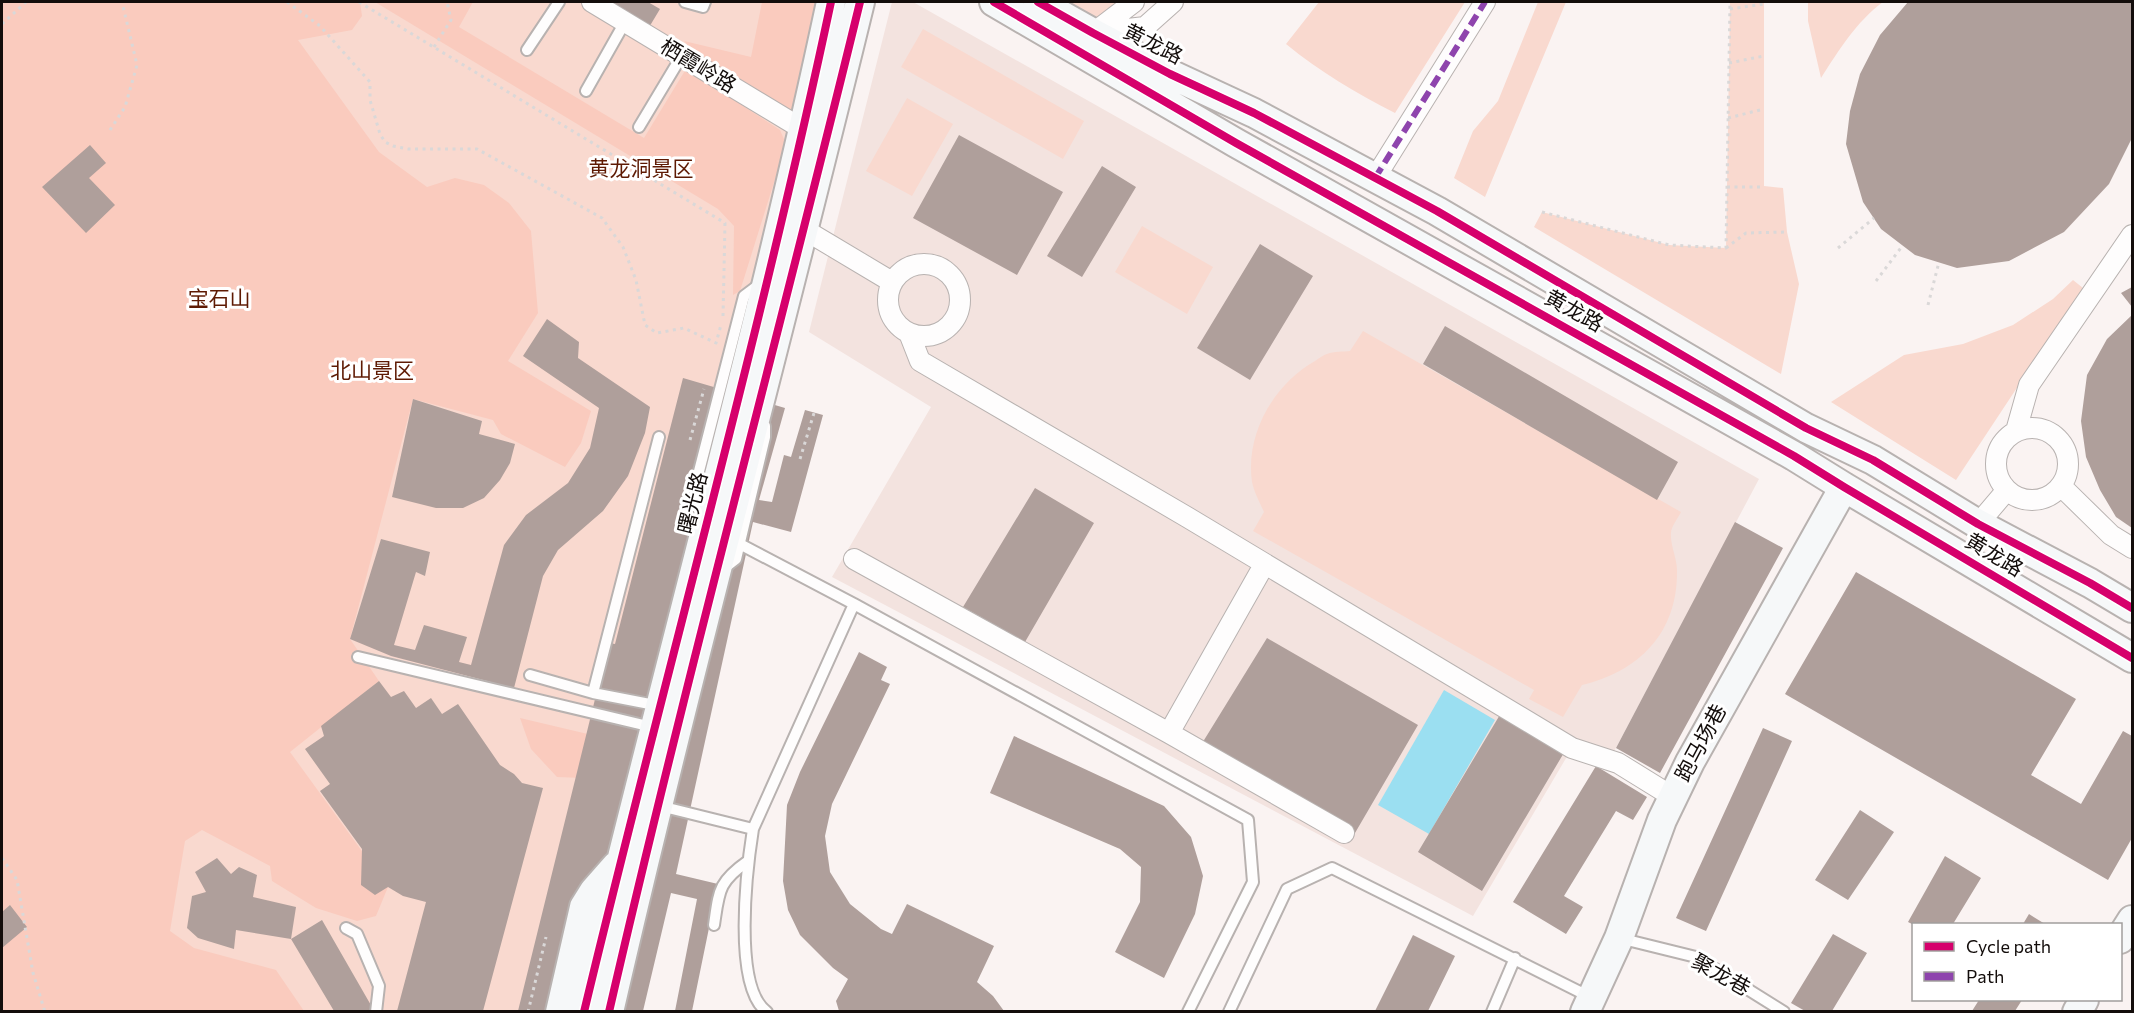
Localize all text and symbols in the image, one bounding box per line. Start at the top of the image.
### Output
street label: 黄龙路 [1120,17,1187,68]
street label: 栖霞岭路 [656,32,741,97]
park label: 黄龙洞景区 [589,155,694,180]
street label: 黄龙路 [1541,283,1608,336]
park label: 宝石山 [188,285,251,310]
park label: 北山景区 [330,357,414,382]
street label: 曙光路 [672,469,711,536]
street label: 黄龙路 [1961,527,2028,581]
street label: 跑马场巷 [1669,699,1730,785]
legend [1912,923,2122,1001]
text: Cycle path [1966,935,2051,957]
street label: 聚龙巷 [1688,947,1755,1000]
text: Path [1966,965,2004,987]

